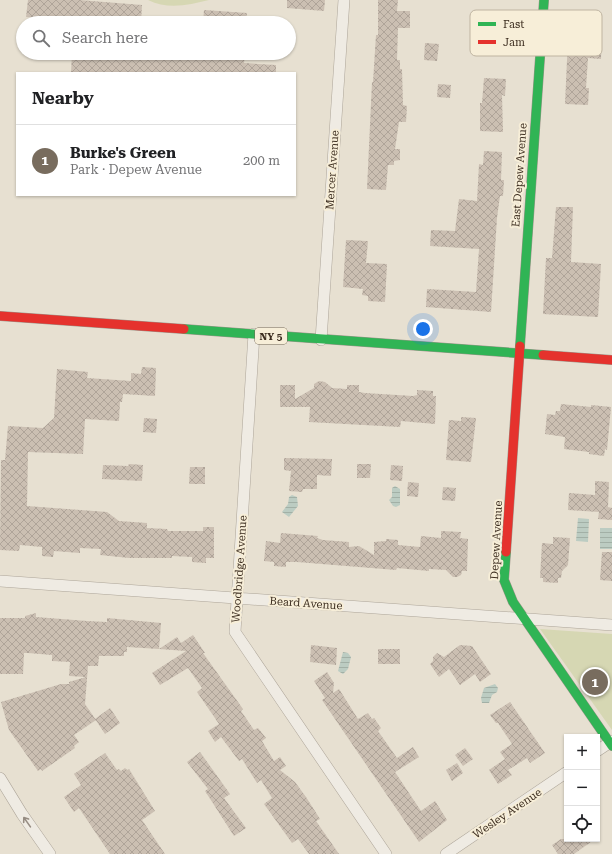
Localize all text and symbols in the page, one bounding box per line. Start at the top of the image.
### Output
legend [470,10,602,56]
search box [16,16,296,60]
text: Fast [503,18,524,31]
icon: search [30,27,52,49]
text: Search here [62,29,148,47]
text: Jam [503,36,525,49]
text: Nearby [32,88,94,108]
street label: East Depew Avenue [509,123,530,227]
street label: Mercer Avenue [323,130,342,210]
text: Burke's Green [70,144,176,162]
text: 1 [41,153,49,168]
text: 200 m [243,153,280,168]
text: Park · Depew Avenue [70,162,202,177]
your location [413,319,433,339]
road number: NY 5 [255,328,287,344]
street label: Depew Avenue [488,500,505,580]
street label: Woodbridge Avenue [229,515,250,623]
street label: Beard Avenue [269,594,343,613]
pin: 1 [582,667,608,697]
map controls [564,734,600,842]
button: + [564,734,600,770]
button: − [564,770,600,806]
street label: Wesley Avenue [470,786,544,841]
button: locate [564,806,600,842]
one-way arrow [23,817,31,828]

